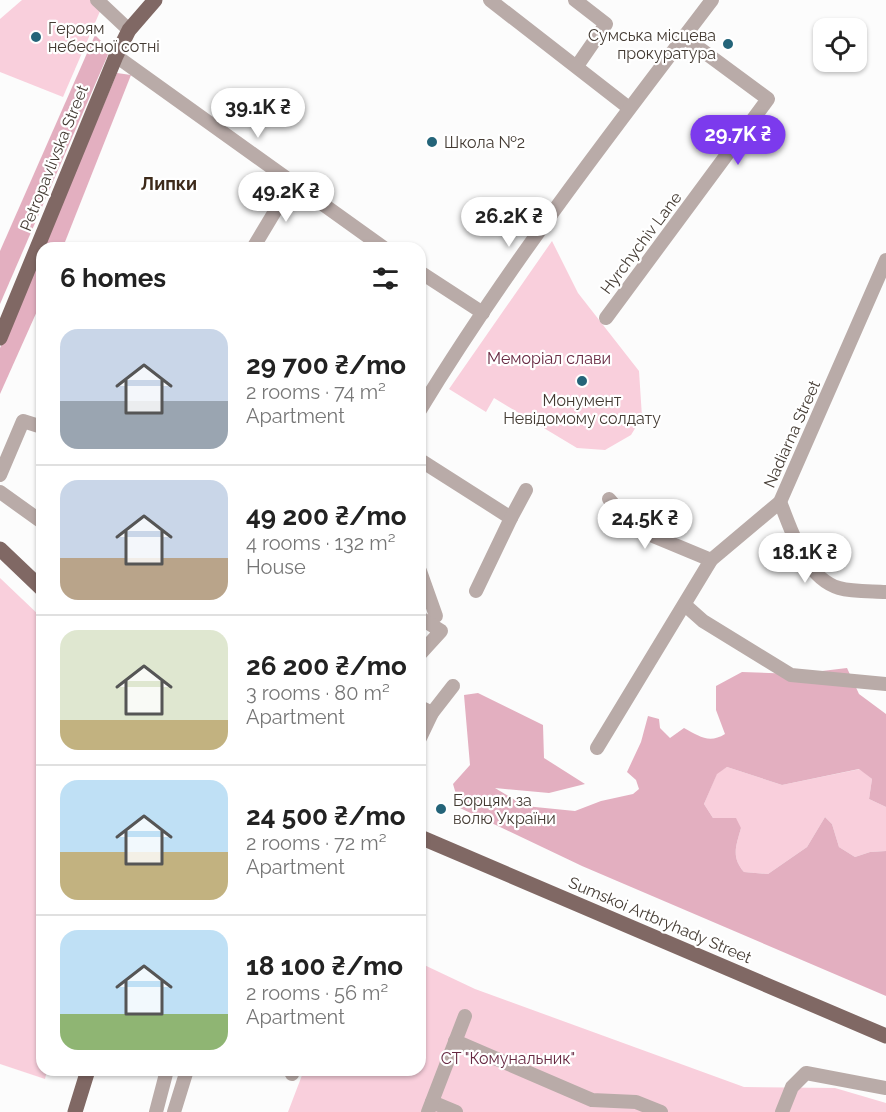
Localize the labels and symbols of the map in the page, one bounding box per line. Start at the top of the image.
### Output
place label: Героям небесної сотні [48,19,160,56]
place label: Сумська місцева прокуратура [588,26,716,63]
marker: Героям небесної сотні [29,30,43,44]
marker: Сумська місцева прокуратура [721,37,735,51]
street label: Petropavlivska Street [16,82,92,234]
pin: 39.1K ₴ [203,88,313,139]
pin: 29.7K ₴ [683,115,793,166]
place label: Школа №2 [444,133,525,152]
marker: Школа №2 [425,135,439,149]
pin: 49.2K ₴ [231,172,341,223]
district label: Липки [141,173,197,194]
street label: Hyrchychiv Lane [597,188,685,298]
pin: 26.2K ₴ [454,197,564,248]
park label: Меморіал слави [487,349,611,368]
marker: Монумент Невідомому солдату [575,374,589,388]
street label: Nadiarna Street [760,377,824,491]
place label: Монумент Невідомому солдату [503,391,661,428]
pin: 24.5K ₴ [590,499,700,550]
pin: 18.1K ₴ [750,533,860,584]
place label: Борцям за волю України [453,791,556,828]
marker: Борцям за волю України [434,802,448,816]
street label: Sumskoi Artbryhady Street [566,873,755,967]
park label: СТ "Комунальник" [441,1049,575,1068]

